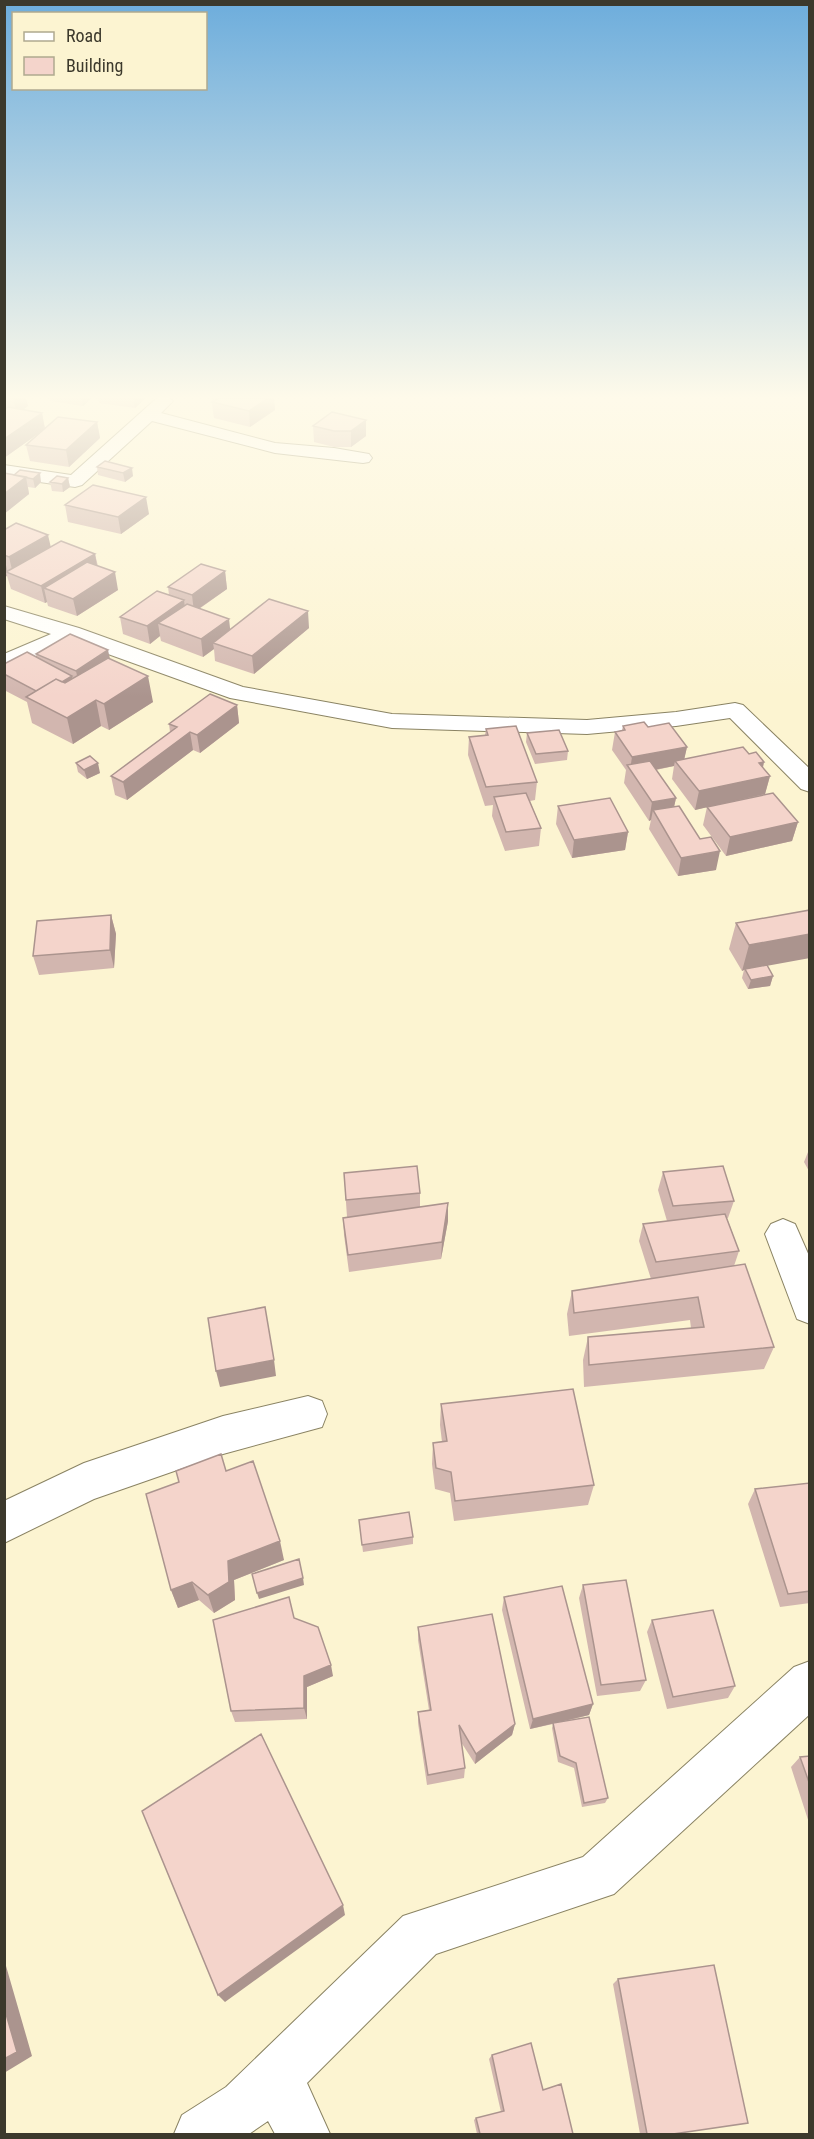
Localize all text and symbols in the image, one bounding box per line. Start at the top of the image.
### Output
legend [12,12,207,90]
text: Road [66,25,102,46]
text: Building [66,55,123,76]

